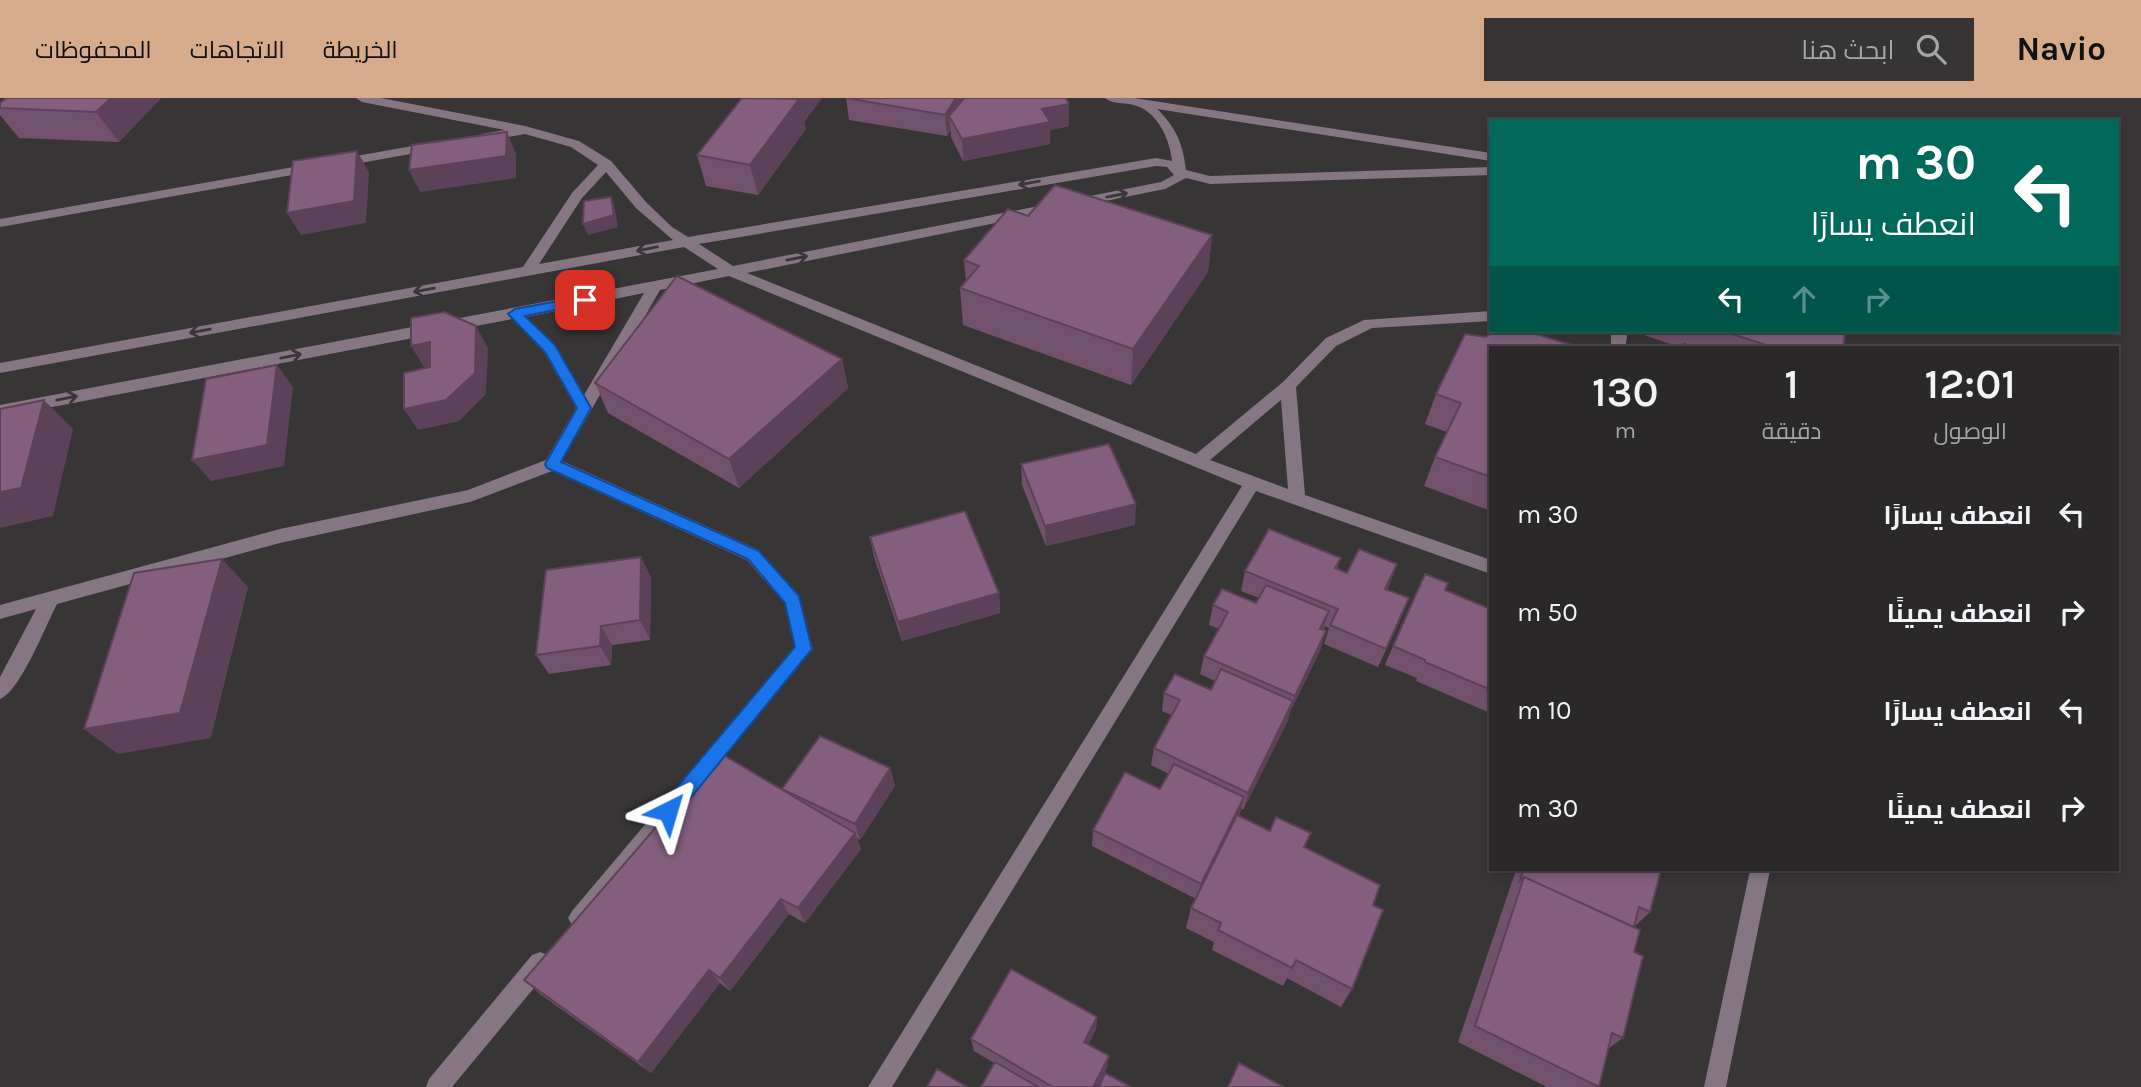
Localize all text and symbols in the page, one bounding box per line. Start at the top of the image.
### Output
search box [1484,18,1974,81]
icon: search [1912,30,1950,68]
text: Navio [2016,30,2106,68]
text: ابحث هنا [1801,35,1894,66]
text: المحفوظات [35,36,152,64]
text: الاتجاهات [190,36,285,64]
text: الخريطة [323,36,398,64]
text: 30 m [1856,134,1976,191]
icon: left [2000,147,2091,238]
one-way arrow [1018,177,1041,190]
one-way arrow [1105,187,1128,201]
text: انعطف يسارًا [1811,206,1976,243]
one-way arrow [636,243,659,256]
one-way arrow [785,251,808,264]
pin [555,270,615,330]
icon: left [1712,280,1750,318]
icon: ahead [1785,280,1823,318]
icon: right [1858,280,1896,318]
icon: arrive [566,281,604,319]
one-way arrow [413,284,435,297]
one-way arrow [189,325,212,339]
one-way arrow [279,349,302,362]
text: 1 [1784,359,1799,409]
text: 12:01 [1925,359,2016,409]
text: 130 [1592,367,1659,417]
one-way arrow [55,391,78,405]
text: m [1615,417,1636,444]
text: دقيقة [1762,418,1821,445]
text: الوصول [1934,418,2007,445]
icon: left [2053,495,2091,533]
text: 30 m [1517,499,1578,530]
text: انعطف يسارًا [1884,500,2032,531]
icon: right [2053,593,2091,631]
text: 50 m [1517,597,1578,628]
text: انعطف يمينًا [1887,598,2032,629]
icon: left [2053,691,2091,729]
text: 10 m [1517,695,1572,726]
text: انعطف يسارًا [1884,696,2032,727]
position arrow [631,774,705,848]
icon: right [2053,789,2091,827]
text: 30 m [1517,793,1578,824]
text: انعطف يمينًا [1887,794,2032,825]

